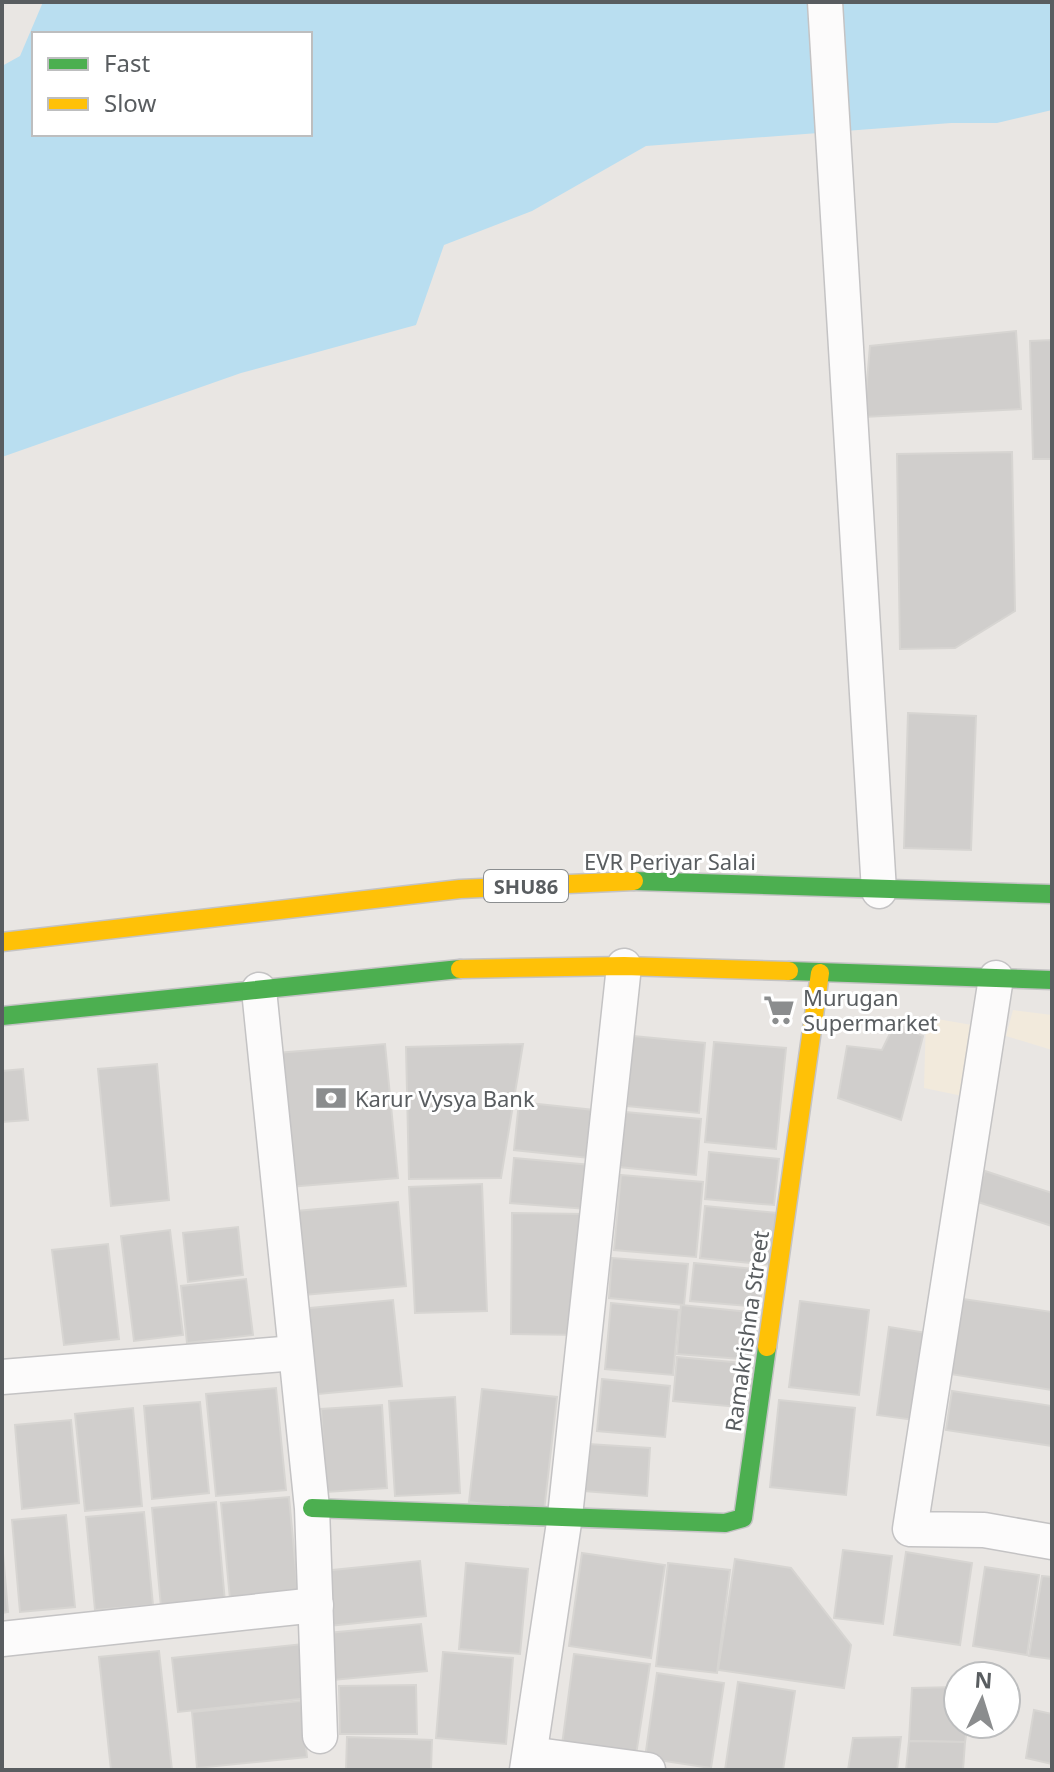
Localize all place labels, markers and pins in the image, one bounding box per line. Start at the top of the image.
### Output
place label: Murugan Supermarket [803,982,938,1037]
supermarket icon: Murugan Supermarket [762,993,796,1027]
bank icon: Karur Vysya Bank [314,1081,348,1115]
place label: Karur Vysya Bank [355,1083,535,1113]

